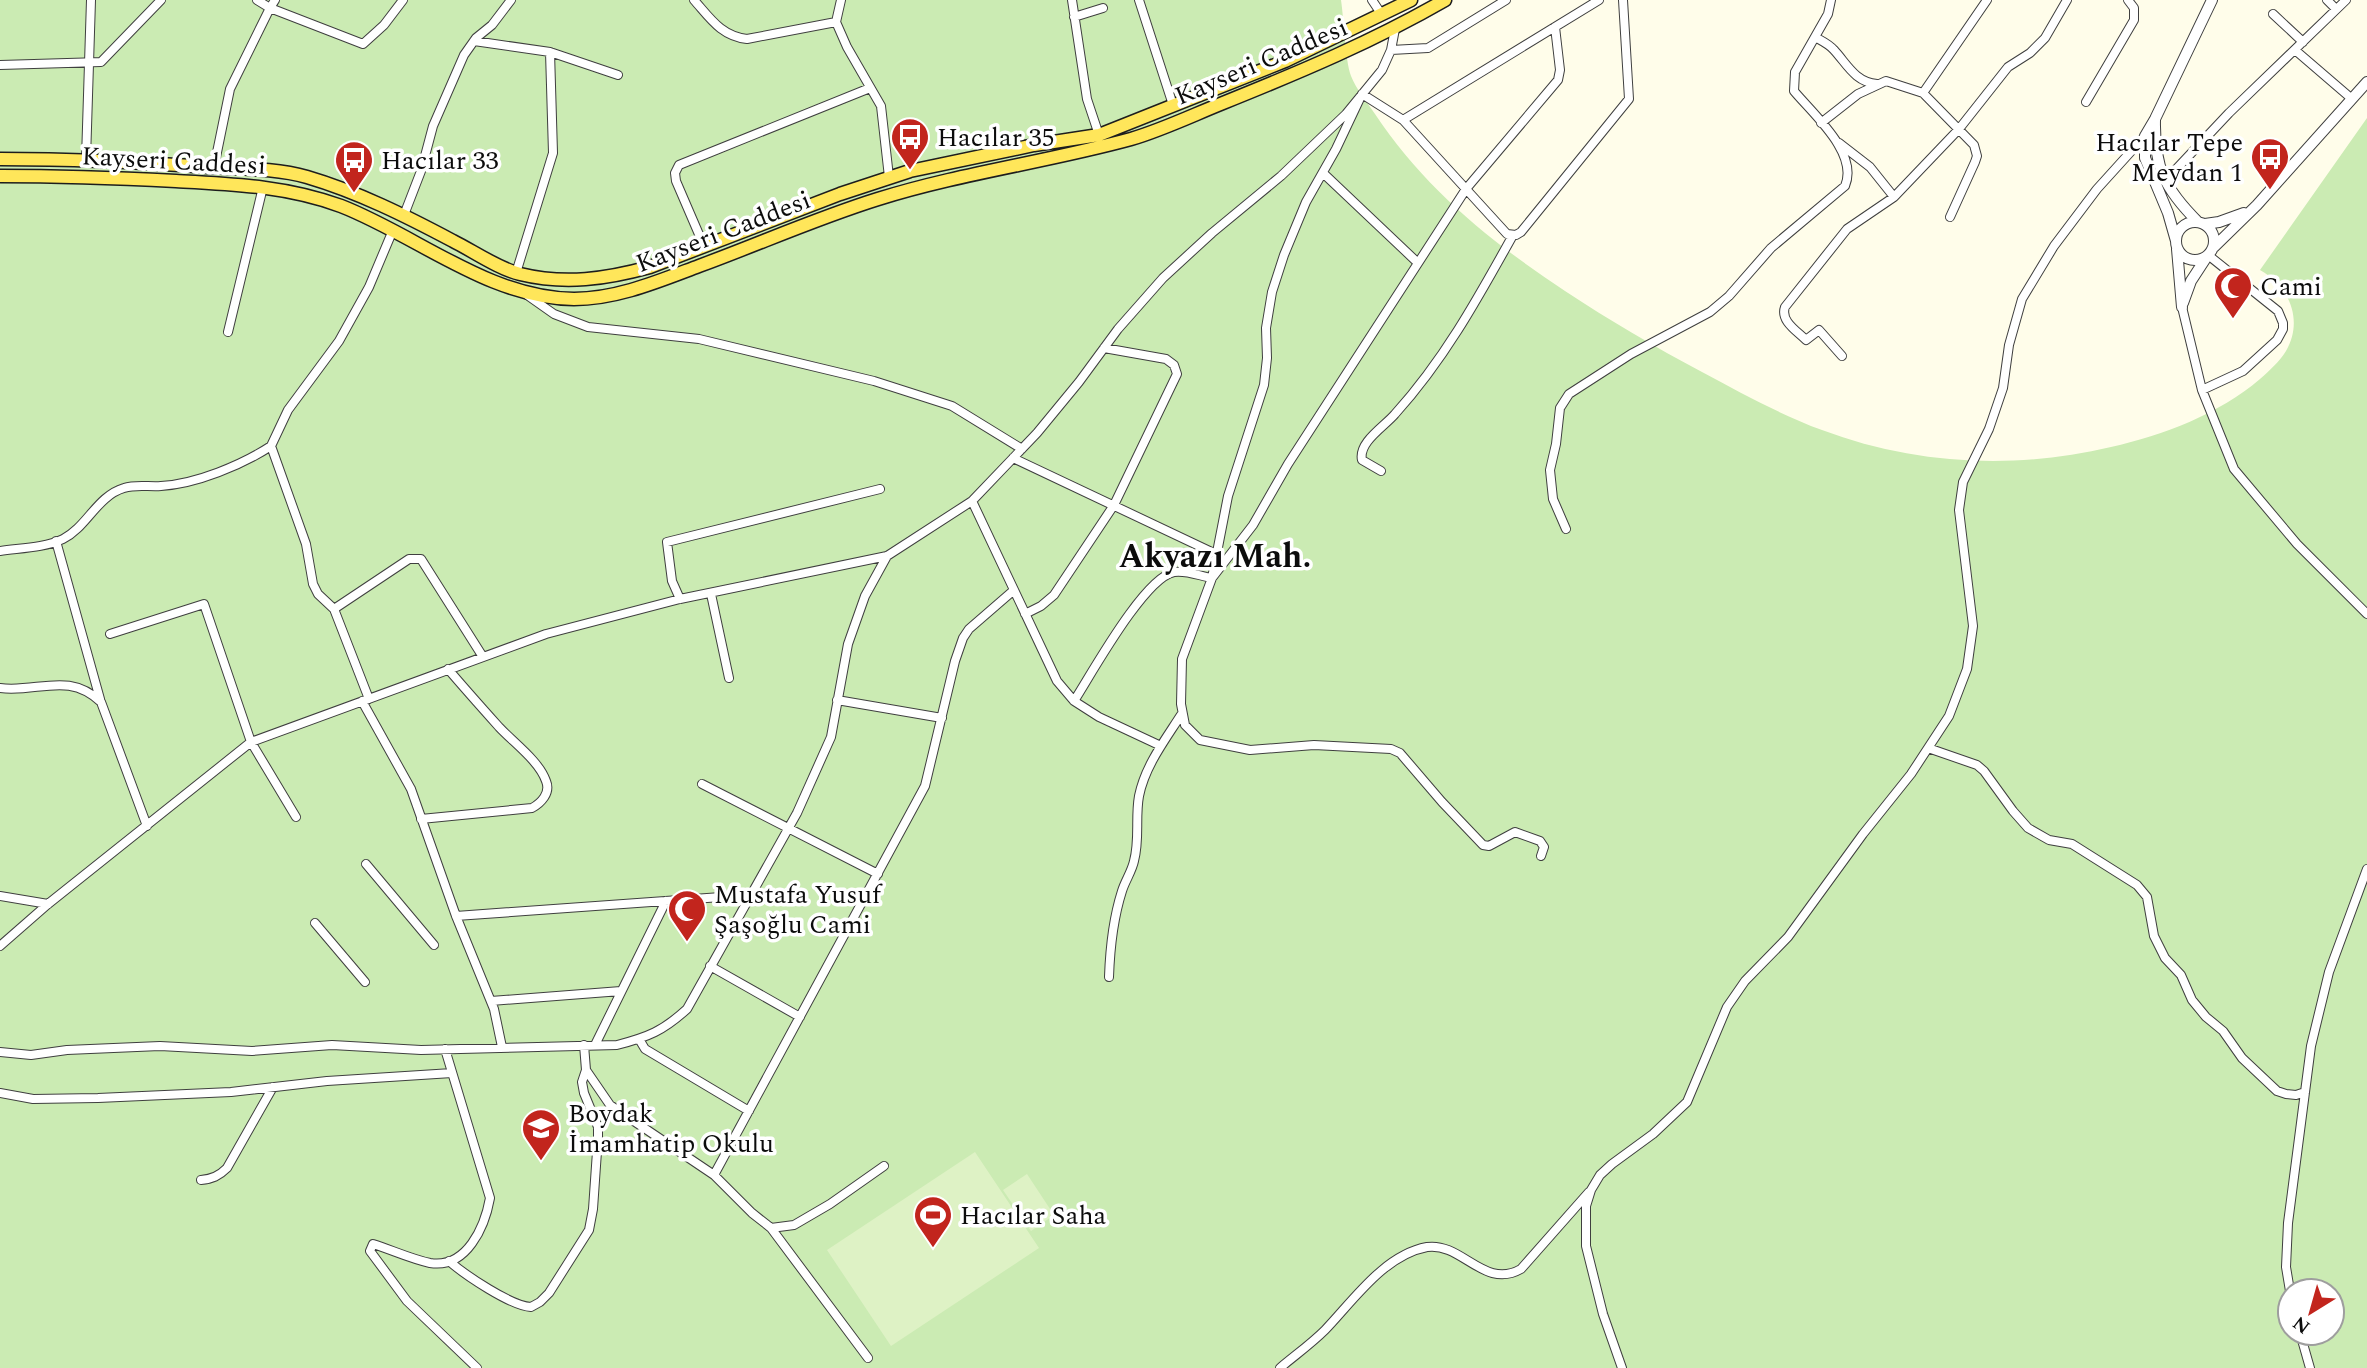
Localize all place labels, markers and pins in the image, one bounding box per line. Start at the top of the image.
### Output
bus stop icon: Hacılar 35 [889,116,931,171]
place label: Hacılar 35 [937,118,1055,158]
place label: Hacılar Tepe Meydan 1 [2095,123,2243,193]
bus stop icon: Hacılar Tepe Meydan 1 [2249,136,2291,191]
bus stop icon: Hacılar 33 [333,139,375,194]
place label: Hacılar 33 [381,141,499,181]
mosque icon: Cami [2212,265,2254,320]
place label: Cami [2260,267,2322,307]
place label: Mustafa Yusuf Şaşoğlu Cami [714,875,883,945]
mosque icon: Mustafa Yusuf Şaşoğlu Cami [666,888,708,943]
place label: Boydak İmamhatip Okulu [568,1094,774,1164]
school or university icon: Boydak İmamhatip Okulu [520,1107,562,1162]
sports icon: Hacılar Saha [912,1194,954,1249]
place label: Hacılar Saha [960,1196,1106,1236]

